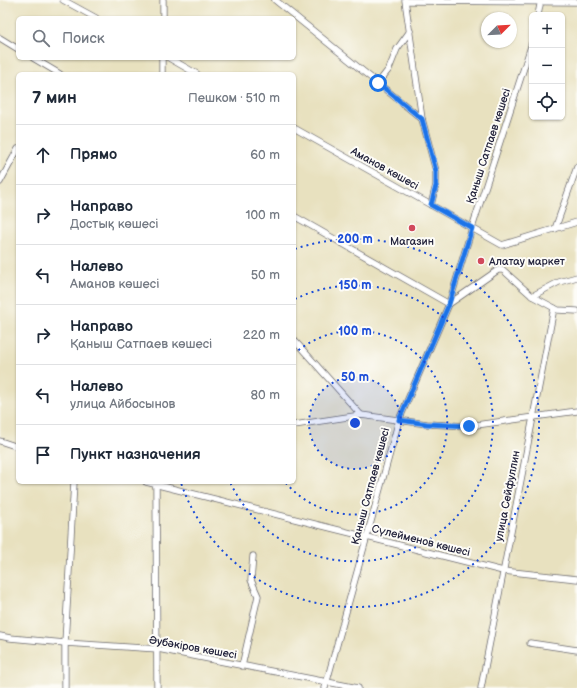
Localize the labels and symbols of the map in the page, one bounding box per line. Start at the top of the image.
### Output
north arrow [481,12,517,48]
route start [369,74,387,92]
street label: Қаныш Сатпаев көшесі [464,87,513,205]
street label: Аманов көшесі [348,144,421,192]
marker: Магазин [407,223,417,233]
text: 200 m [337,232,373,247]
place label: Магазин [390,235,434,248]
place label: Алатау маркет [488,255,565,268]
marker: Алатау маркет [476,256,486,266]
text: 150 m [339,278,371,293]
text: 100 m [338,324,372,339]
text: 50 m [341,370,369,385]
centre of rings [348,416,362,430]
route end [460,417,478,435]
street label: Қаныш Сатпаев көшесі [349,426,392,546]
street label: улица Сейфуллин [492,450,523,543]
street label: Сүлейменов көшесі [370,522,472,559]
street label: Әубәкіров көшесі [148,633,238,662]

